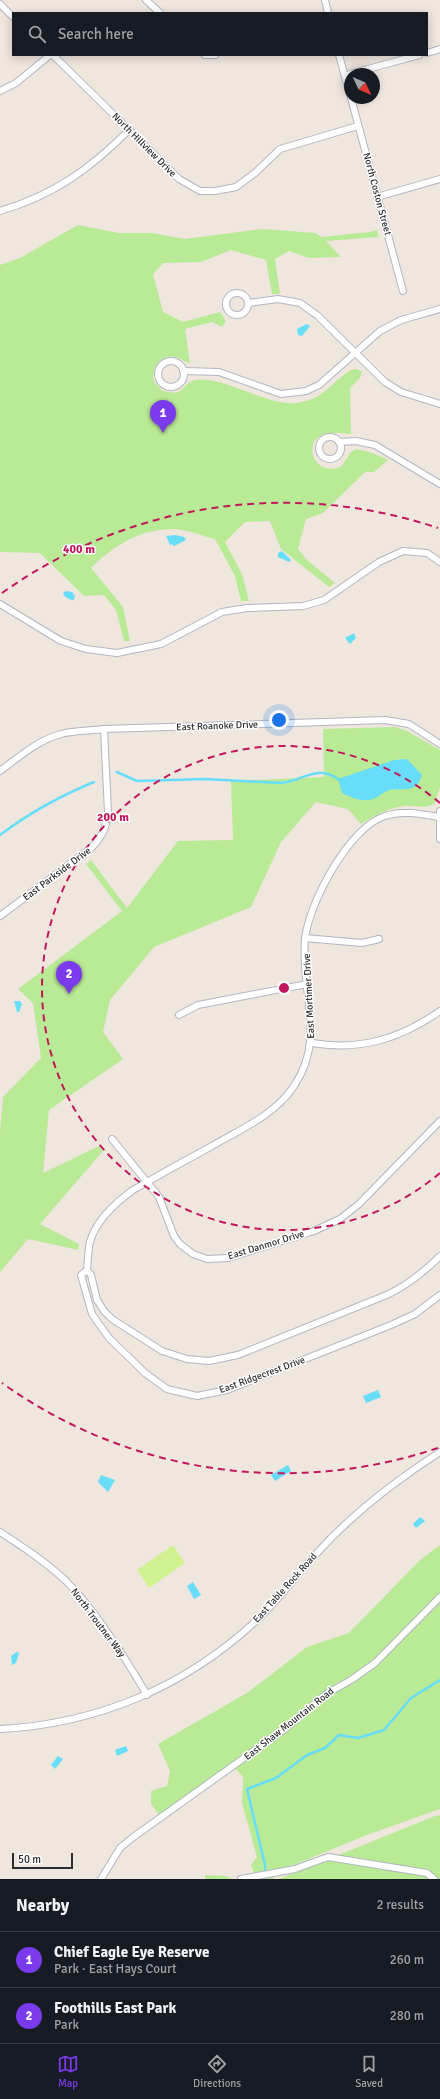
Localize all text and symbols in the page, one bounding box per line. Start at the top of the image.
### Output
search box [12,12,428,56]
icon: search [26,23,48,45]
text: Search here [58,25,134,43]
north arrow [344,68,380,104]
street label: North Hillview Drive [109,110,179,180]
street label: North Coston Street [360,151,394,237]
pin: 1 [150,400,176,433]
text: 400 m [63,542,95,557]
your location [269,710,289,730]
street label: East Roanoke Drive [176,719,258,733]
text: 200 m [97,810,129,825]
street label: East Parkside Drive [21,845,93,903]
street label: East Mortimer Drive [301,953,317,1039]
pin: 2 [56,961,82,994]
centre of rings [277,981,291,995]
street label: East Danmor Drive [226,1228,306,1262]
street label: East Ridgecrest Drive [217,1354,307,1396]
street label: East Table Rock Road [251,1551,319,1625]
street label: North Troutner Way [68,1586,128,1660]
street label: East Shaw Mountain Road [242,1685,336,1763]
scale bar [12,1851,73,1870]
text: 50 m [18,1853,41,1866]
text: Nearby [16,1895,69,1916]
text: 2 results [376,1897,424,1913]
text: Chief Eagle Eye Reserve [54,1943,209,1961]
text: 1 [25,1952,33,1968]
text: 260 m [390,1952,424,1968]
text: Park · East Hays Court [54,1961,177,1977]
text: Foothills East Park [54,1999,176,2017]
text: 2 [25,2008,33,2024]
text: 280 m [390,2008,424,2024]
text: Park [54,2017,79,2033]
tab: Map [57,2053,79,2090]
tab: Directions [193,2053,241,2090]
tab: Saved [355,2053,383,2090]

